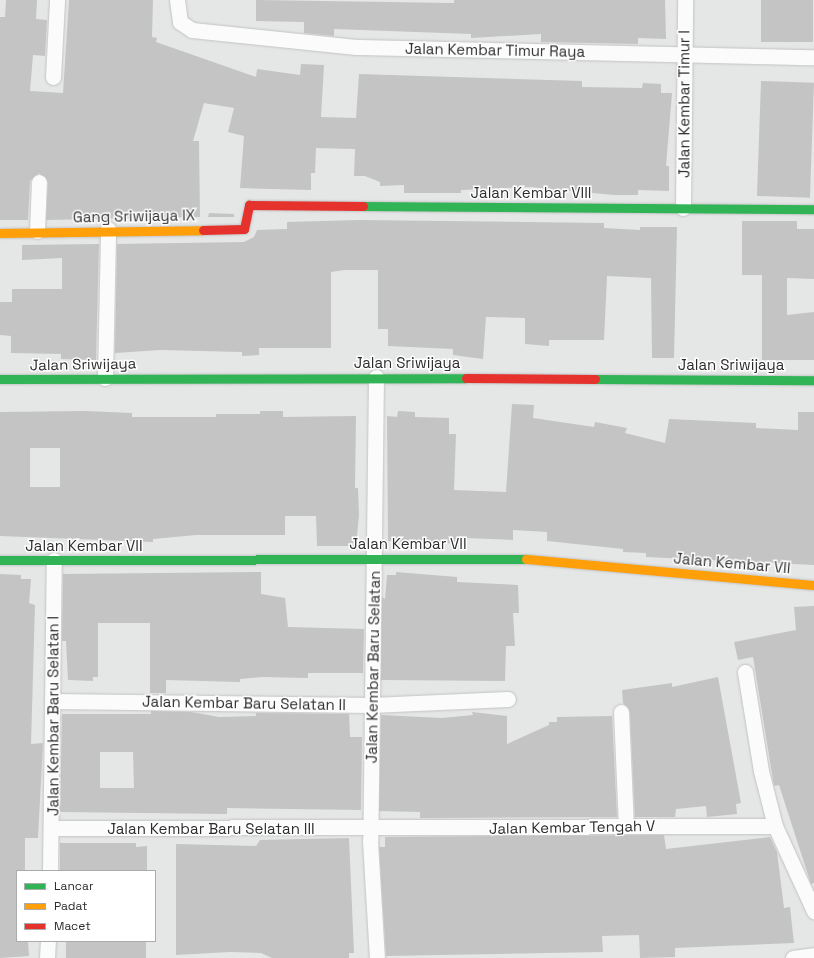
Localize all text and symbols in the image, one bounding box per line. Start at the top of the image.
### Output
street label: Jalan Kembar Timur I [675,30,693,178]
street label: Jalan Kembar Timur Raya [405,39,585,61]
street label: Jalan Kembar VIII [470,184,592,202]
street label: Gang Sriwijaya IX [73,206,195,226]
street label: Jalan Sriwijaya [30,354,136,374]
street label: Jalan Sriwijaya [354,354,460,372]
street label: Jalan Sriwijaya [678,356,784,374]
street label: Jalan Kembar VII [349,535,467,553]
street label: Jalan Kembar VII [25,537,143,555]
street label: Jalan Kembar VII [673,549,791,577]
street label: Jalan Kembar Baru Selatan [362,570,384,764]
street label: Jalan Kembar Baru Selatan I [44,616,62,816]
street label: Jalan Kembar Baru Selatan II [142,692,346,714]
street label: Jalan Kembar Tengah V [488,817,656,837]
street label: Jalan Kembar Baru Selatan III [107,820,315,838]
legend [16,870,156,942]
text: Lancar [54,878,93,894]
text: Padat [54,898,88,914]
text: Macet [54,918,91,934]

